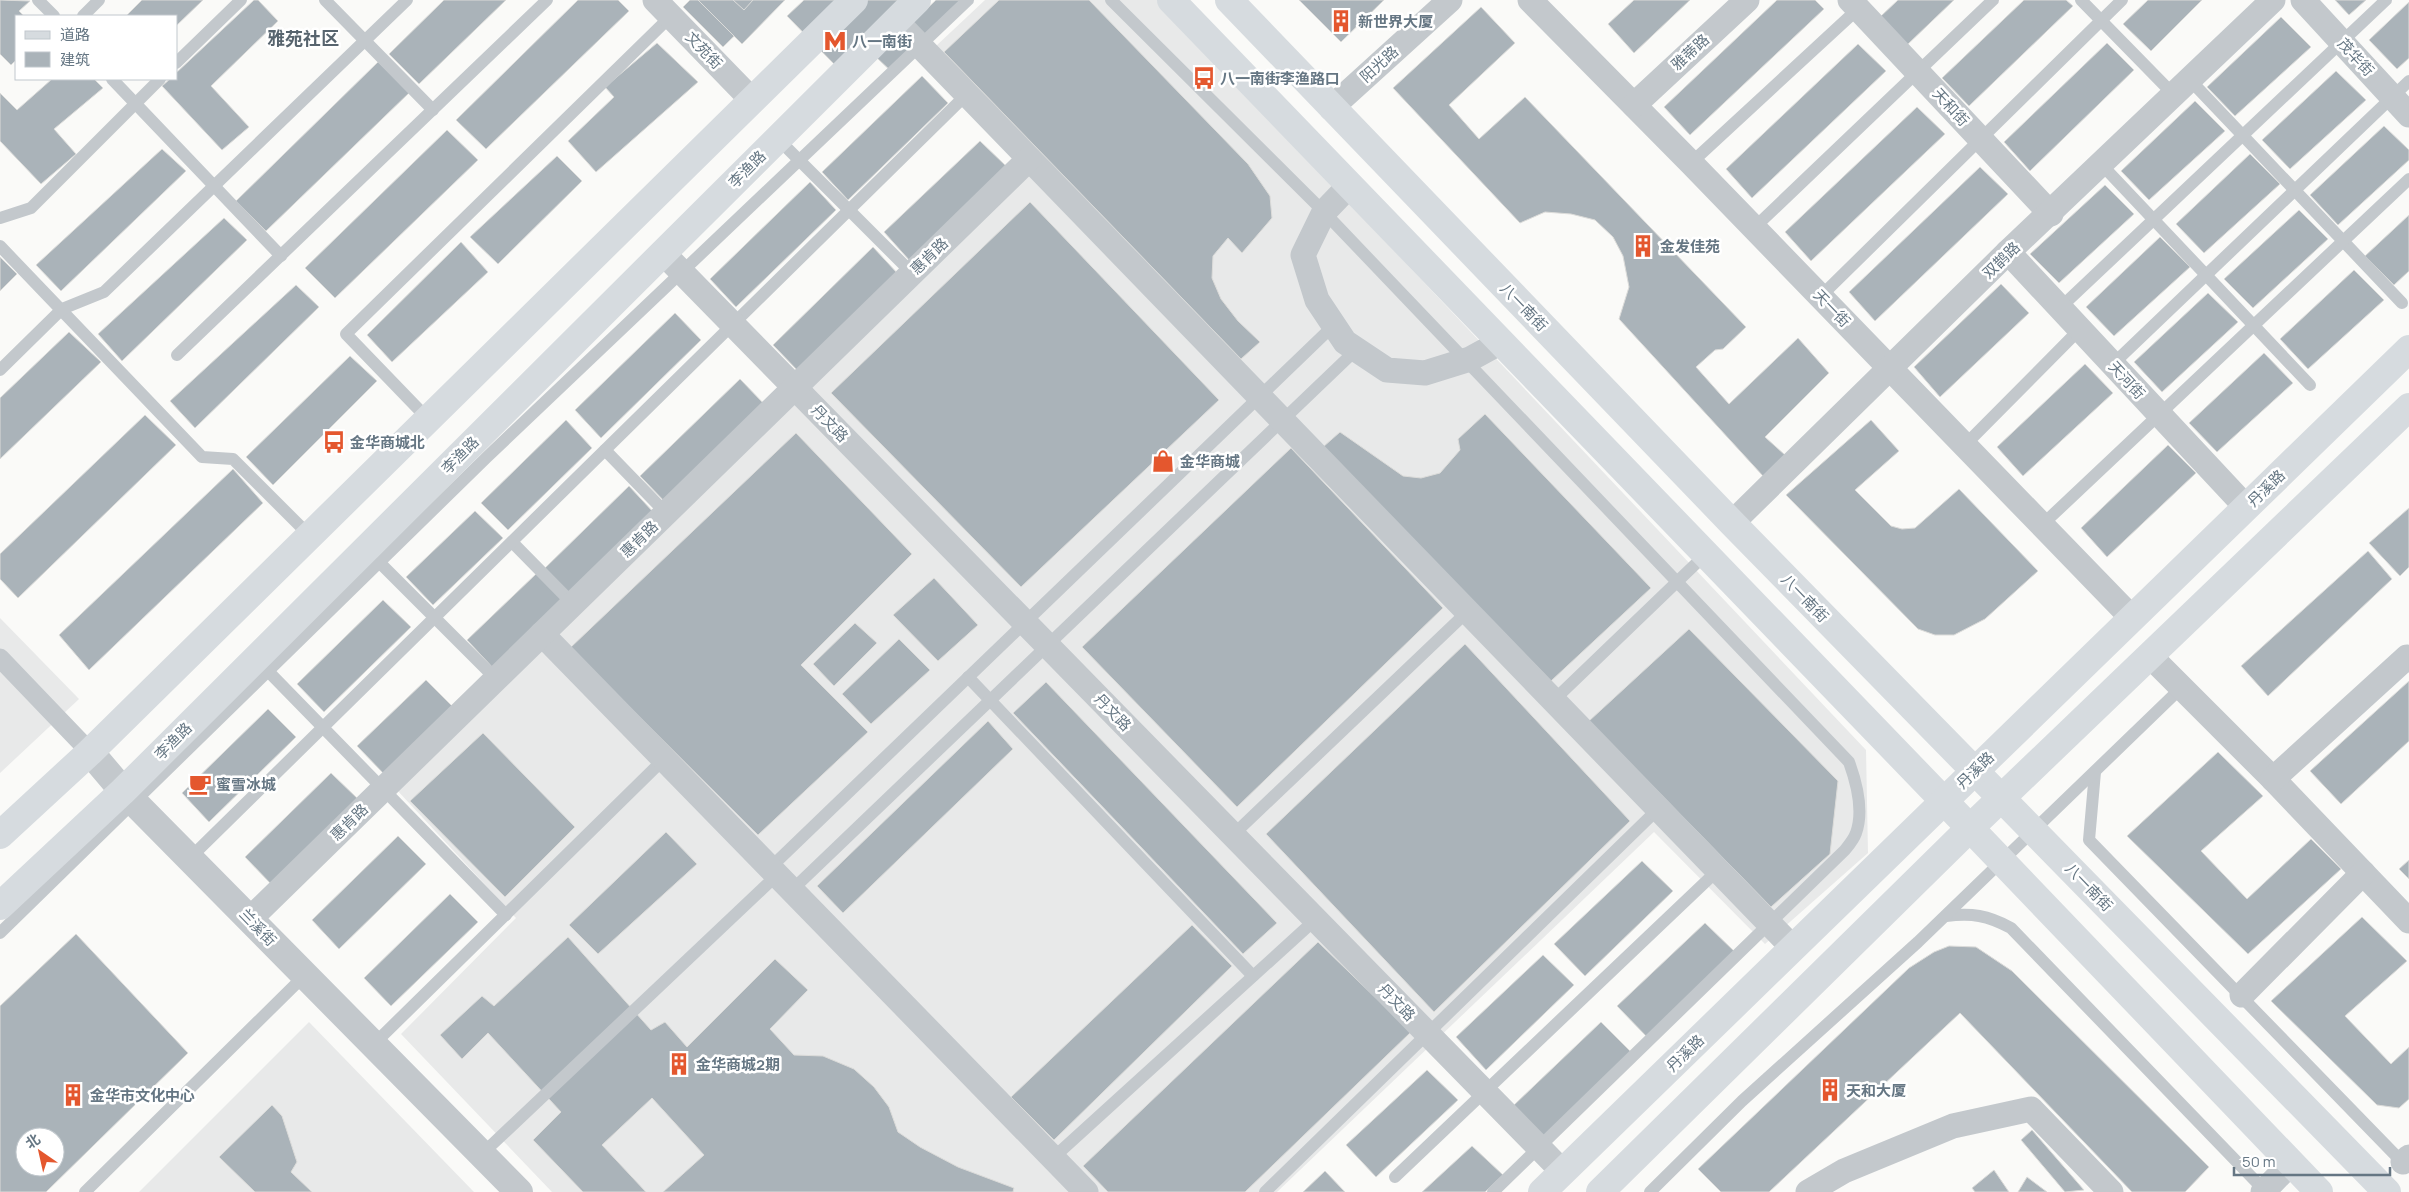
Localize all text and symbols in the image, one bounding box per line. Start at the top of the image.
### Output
building icon: 新世界大厦 [1328,8,1354,34]
place label: 新世界大厦 [1358,11,1433,32]
legend [15,15,178,80]
text: 道路 [60,24,90,45]
district label: 雅苑社区 [267,26,339,50]
street label: 文苑街 [681,27,727,73]
metro station icon: 八一南街 [822,28,848,54]
street label: 雅蒂路 [1666,29,1714,75]
place label: 八一南街 [852,31,912,52]
street label: 茂华街 [2333,33,2379,81]
street label: 阳光路 [1355,41,1403,87]
text: 建筑 [60,49,90,70]
bus stop icon: 八一南街李渔路口 [1191,65,1217,91]
place label: 八一南街李渔路口 [1220,68,1340,89]
street label: 天和街 [1928,83,1974,131]
street label: 李渔路 [724,146,770,192]
street label: 惠肯路 [906,233,952,279]
building icon: 金发佳苑 [1630,233,1656,259]
place label: 金发佳苑 [1660,236,1720,257]
street label: 双鹊路 [1978,237,2024,283]
street label: 八一南街 [1496,278,1552,336]
street label: 天一街 [1809,285,1855,331]
street label: 天河街 [2104,356,2150,404]
street label: 丹文路 [807,400,853,446]
bus stop icon: 金华商城北 [321,429,347,455]
place label: 金华商城北 [350,432,425,453]
street label: 李渔路 [437,432,483,478]
shop icon: 金华商城 [1150,448,1176,474]
place label: 金华商城 [1180,451,1240,472]
street label: 丹溪路 [2243,465,2289,511]
street label: 惠肯路 [616,516,662,562]
street label: 八一南街 [1777,569,1833,627]
street label: 丹文路 [1090,689,1136,735]
street label: 李渔路 [150,718,196,764]
street label: 丹溪路 [1952,747,1998,793]
cafe icon: 蜜雪冰城 [187,771,213,797]
place label: 蜜雪冰城 [216,774,276,795]
street label: 惠肯路 [326,799,372,845]
street label: 八一南街 [2061,858,2117,916]
street label: 兰溪街 [235,904,281,950]
street label: 丹文路 [1374,979,1420,1025]
street label: 丹溪路 [1662,1030,1708,1076]
building icon: 金华商城2期 [666,1051,692,1077]
place label: 金华商城2期 [696,1054,780,1075]
building icon: 天和大厦 [1817,1077,1843,1103]
place label: 天和大厦 [1846,1080,1906,1101]
building icon: 金华市文化中心 [60,1082,86,1108]
place label: 金华市文化中心 [90,1085,195,1106]
north arrow [15,1127,65,1177]
text: 北 [21,1129,44,1153]
scale bar [2234,1144,2390,1176]
text: 50 m [2242,1151,2276,1172]

